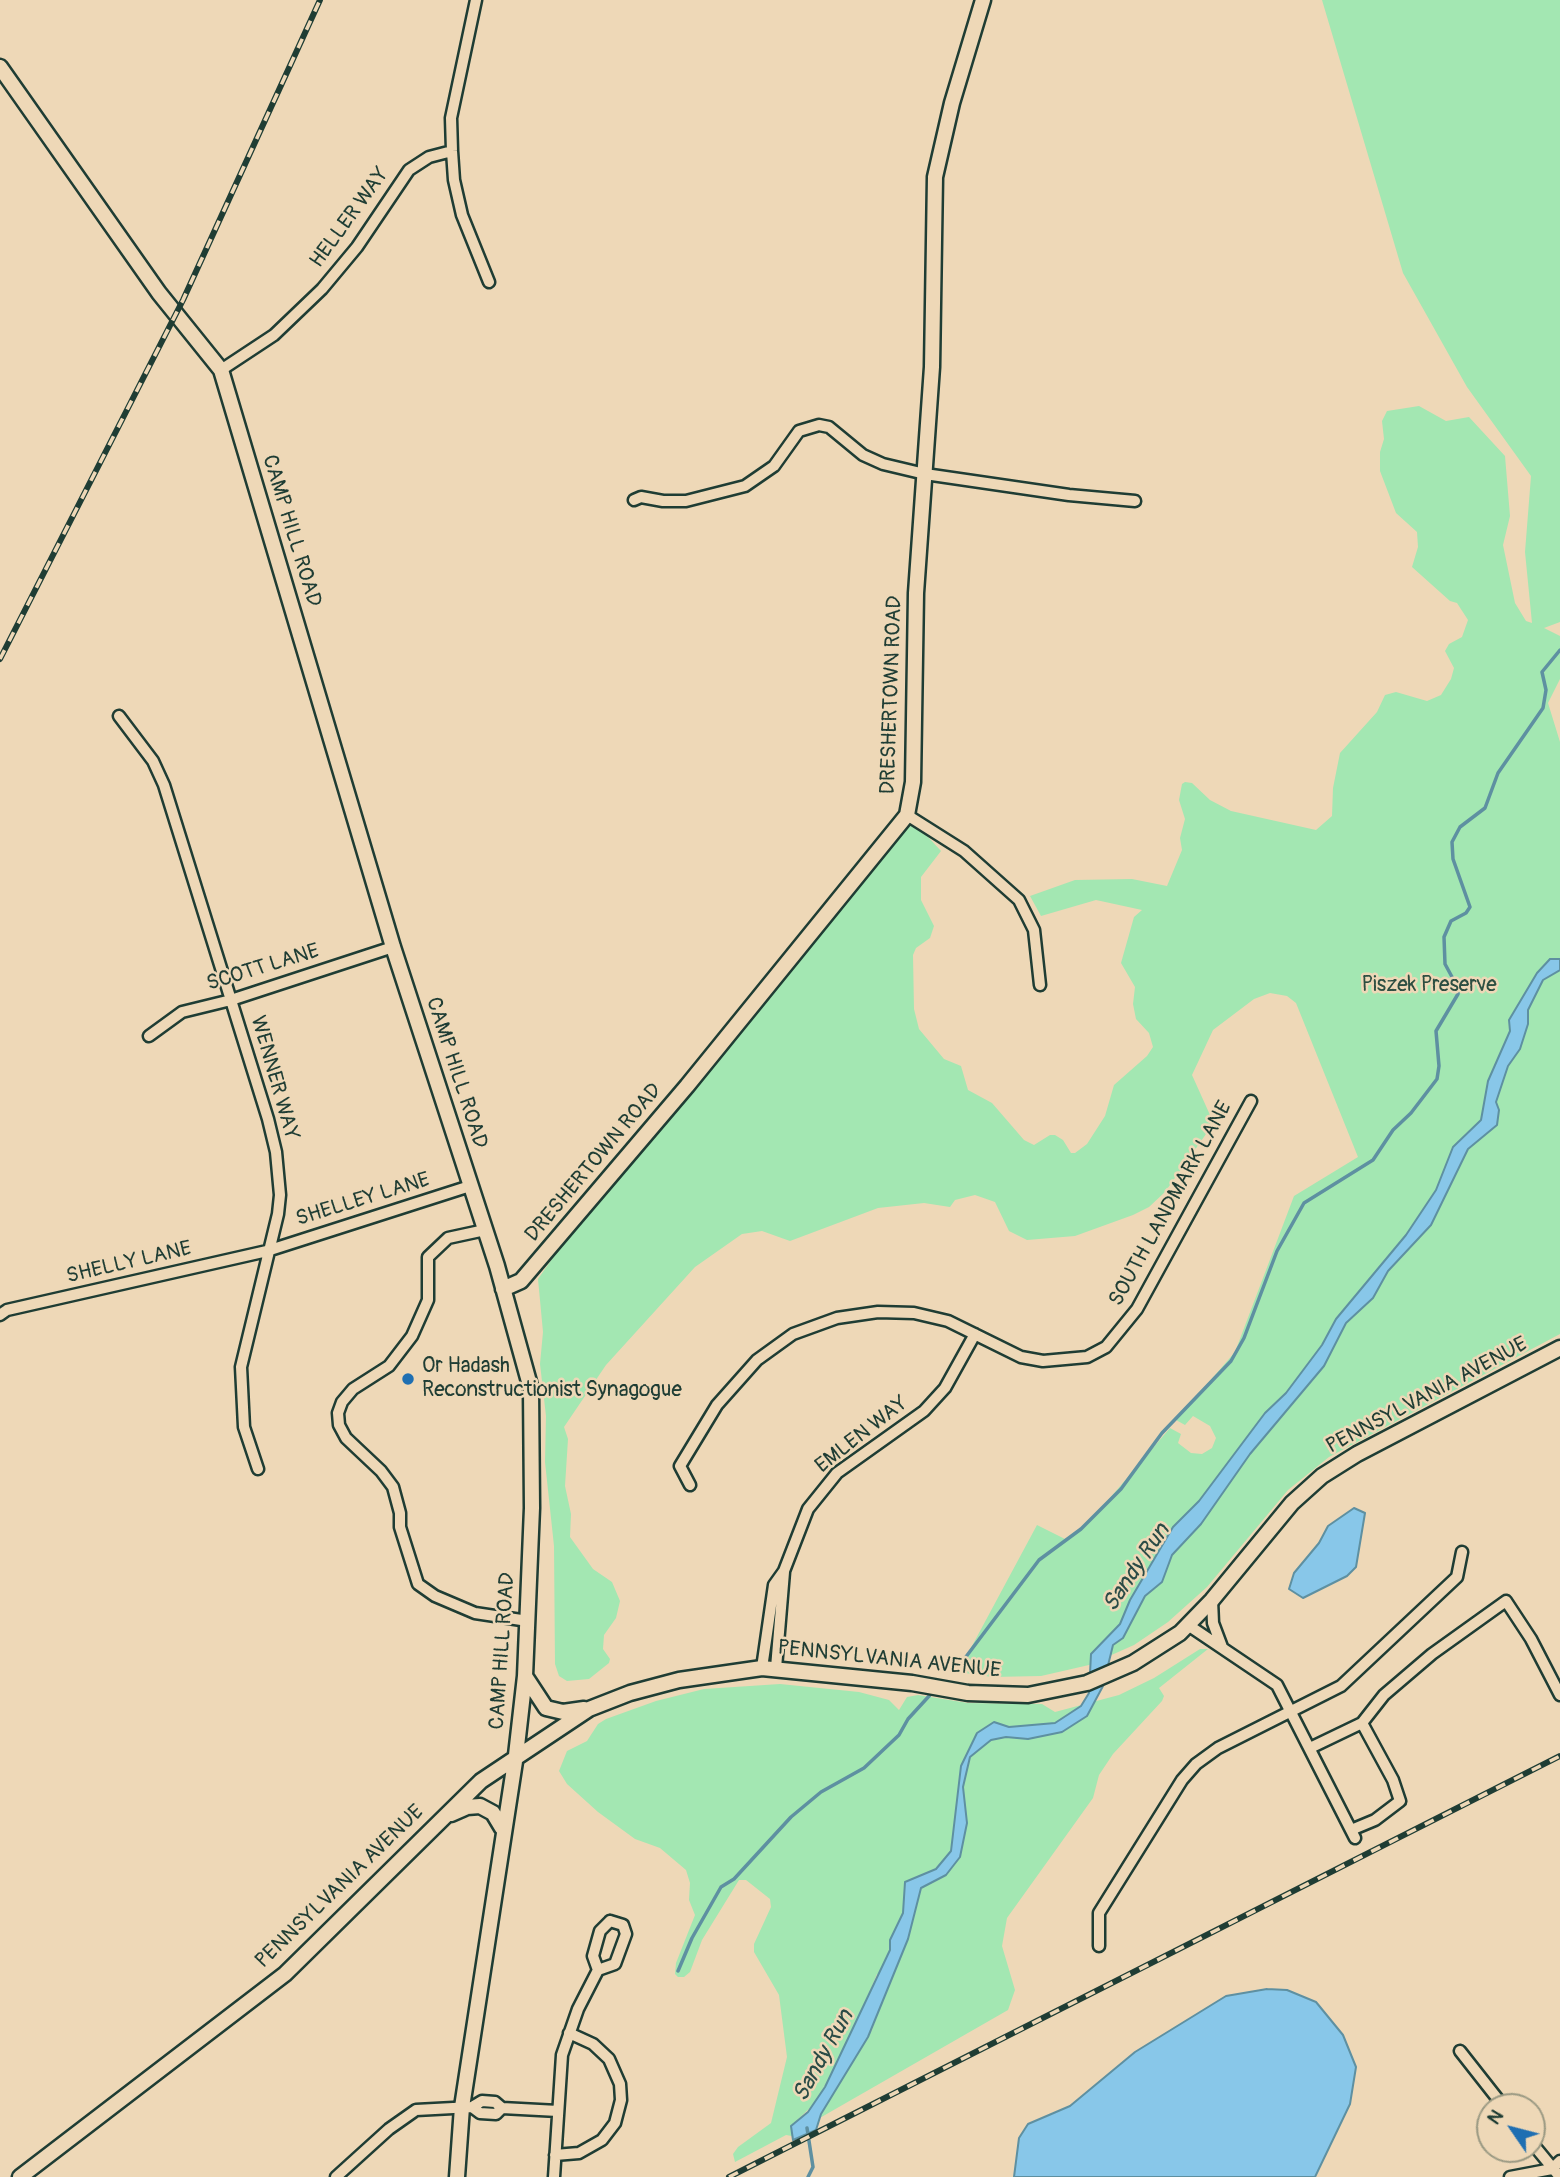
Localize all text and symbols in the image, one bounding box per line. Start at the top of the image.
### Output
street label: HELLER WAY [305,163,395,273]
street label: CAMP HILL ROAD [256,452,326,610]
street label: DRESHERTOWN ROAD [876,595,908,795]
street label: SCOTT LANE [204,939,322,997]
park label: Piszek Preserve [1362,973,1496,999]
street label: CAMP HILL ROAD [420,994,492,1152]
street label: WENNER WAY [244,1013,304,1143]
street label: DRESHERTOWN ROAD [520,1079,668,1247]
street label: SOUTH LANDMARK LANE [1104,1097,1238,1311]
street label: SHELLEY LANE [293,1168,433,1232]
street label: SHELLY LANE [64,1236,194,1290]
street label: PENNSYLVANIA AVENUE [1322,1332,1532,1460]
place label: Or Hadash Reconstructionist Synagogue [422,1354,682,1404]
marker: Or Hadash Reconstructionist Synagogue [400,1371,416,1387]
street label: EMLEN WAY [811,1391,913,1479]
water label: Sandy Run [1097,1519,1177,1617]
street label: CAMP HILL ROAD [485,1572,521,1730]
street label: PENNSYLVANIA AVENUE [776,1636,1002,1684]
street label: PENNSYLVANIA AVENUE [251,1800,429,1974]
water label: Sandy Run [788,2005,860,2107]
north arrow [1476,2093,1546,2163]
text: N [1482,2105,1509,2129]

